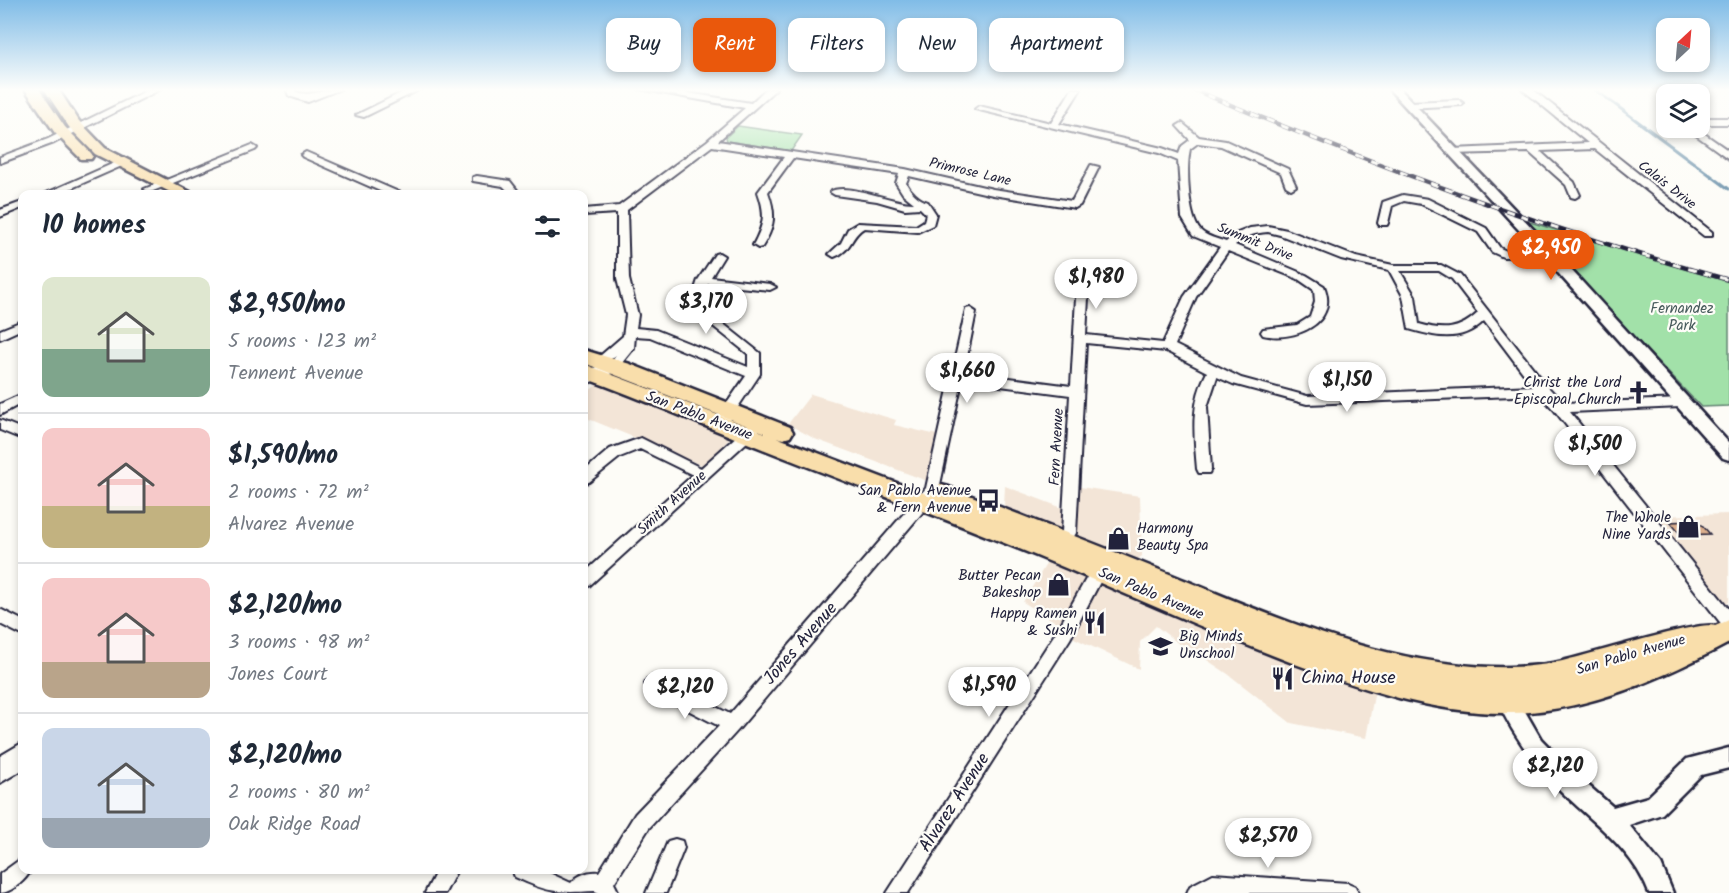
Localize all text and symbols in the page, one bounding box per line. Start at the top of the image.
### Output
chip: Buy [606,18,681,72]
chip: Rent [693,18,776,72]
chip: Filters [788,18,885,72]
chip: New [897,18,977,72]
chip: Apartment [989,18,1124,72]
north arrow [1656,18,1710,72]
map controls [1656,18,1710,138]
button: layers [1656,84,1710,138]
street label: Primrose Lane [927,152,1014,192]
street label: Calais Drive [1633,155,1702,215]
text: 10 homes [42,205,146,247]
icon: filters [531,210,564,243]
street label: Summit Drive [1214,217,1297,267]
pin: $2,950 [1502,230,1600,281]
text: $2,950 [1521,233,1581,265]
pin: $1,980 [1047,259,1145,310]
text: $1,980 [1068,262,1124,294]
text: $2,950/mo [228,284,346,326]
pin: $3,170 [657,284,755,335]
text: $3,170 [679,287,733,319]
park label: Fernandez Park [1650,297,1714,338]
icon: home [90,301,162,373]
text: 5 rooms · 123 m² [228,326,376,358]
pin: $1,660 [918,353,1016,404]
text: $1,660 [939,356,995,388]
text: Tennent Avenue [228,358,363,390]
pin: $1,150 [1298,362,1396,413]
text: $1,150 [1322,365,1372,397]
place label: Christ the Lord Episcopal Church [1514,371,1622,412]
church icon: Christ the Lord Episcopal Church [1626,379,1652,405]
street label: San Pablo Avenue [642,385,756,447]
street label: Fern Avenue [1043,407,1071,486]
pin: $1,500 [1546,426,1644,477]
text: $1,500 [1568,429,1622,461]
text: $1,590/mo [228,435,338,477]
icon: home [90,452,162,524]
street label: Smith Avenue [631,465,713,541]
text: 2 rooms · 72 m² [228,477,369,509]
place label: San Pablo Avenue & Fern Avenue [858,479,971,520]
bus stop icon: San Pablo Avenue & Fern Avenue [976,487,1002,513]
place label: The Whole Nine Yards [1602,506,1672,547]
text: Alvarez Avenue [228,509,354,541]
shop icon: The Whole Nine Yards [1676,514,1702,540]
place label: Harmony Beauty Spa [1137,517,1209,558]
shop icon: Harmony Beauty Spa [1106,525,1132,551]
street label: San Pablo Avenue [1094,561,1208,627]
place label: Butter Pecan Bakeshop [958,564,1041,605]
shop icon: Butter Pecan Bakeshop [1046,572,1072,598]
text: $2,120/mo [228,585,342,627]
street label: Jones Avenue [757,596,845,692]
icon: home [90,602,162,674]
place label: Happy Ramen & Sushi [990,602,1078,643]
restaurant icon: Happy Ramen & Sushi [1082,610,1108,636]
place label: Big Minds Unschool [1179,625,1243,666]
text: 3 rooms · 98 m² [228,627,369,659]
street label: San Pablo Avenue [1574,628,1689,682]
school or university icon: Big Minds Unschool [1148,633,1174,659]
text: Jones Court [228,659,328,691]
place label: China House [1301,664,1396,693]
restaurant icon: China House [1270,665,1296,691]
pin: $1,590 [940,667,1038,718]
pin: $2,120 [636,669,734,720]
text: $1,590 [962,670,1016,702]
text: $2,120 [657,672,713,704]
text: $2,120/mo [228,735,342,777]
street label: Alvarez Avenue [912,747,998,859]
pin: $2,120 [1506,748,1604,799]
text: $2,120 [1527,751,1583,783]
icon: home [90,752,162,824]
text: 2 rooms · 80 m² [228,777,370,809]
text: Oak Ridge Road [228,809,360,841]
pin: $2,570 [1219,818,1317,869]
text: $2,570 [1239,821,1297,853]

